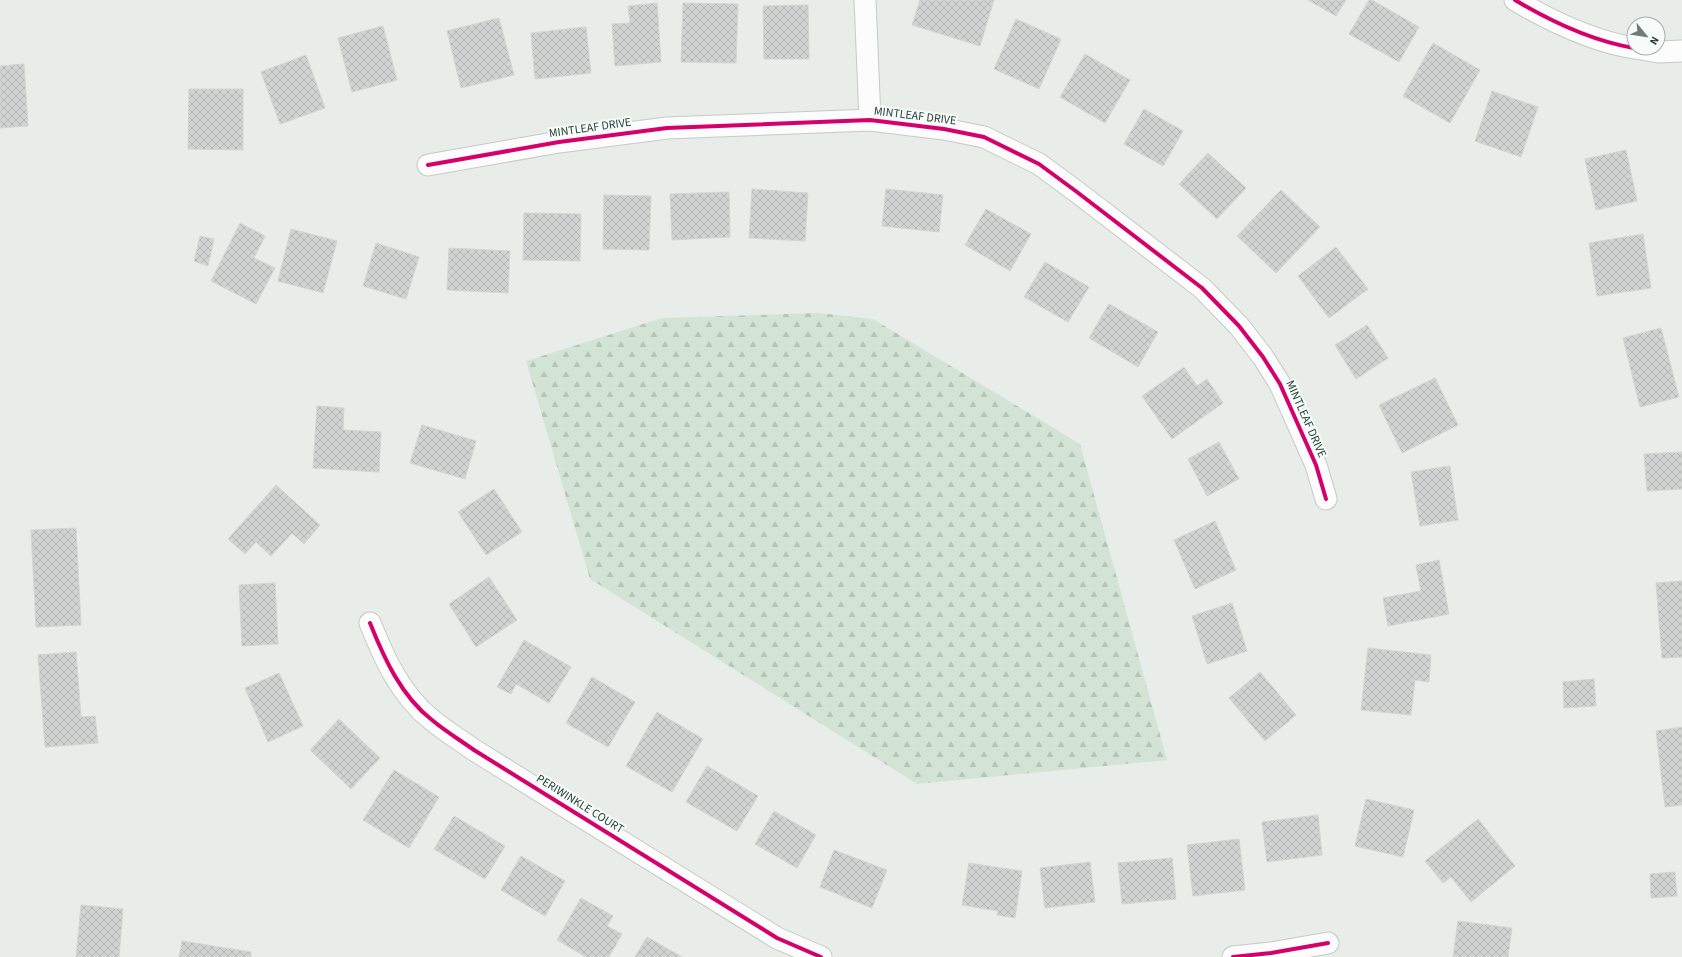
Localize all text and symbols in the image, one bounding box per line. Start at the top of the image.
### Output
north arrow [1626,16,1666,56]
text: N [1646,34,1663,48]
street label: MINTLEAF DRIVE [873,103,957,129]
street label: MINTLEAF DRIVE [548,114,632,142]
street label: MINTLEAF DRIVE [1281,378,1331,460]
street label: PERIWINKLE COURT [533,770,627,838]

